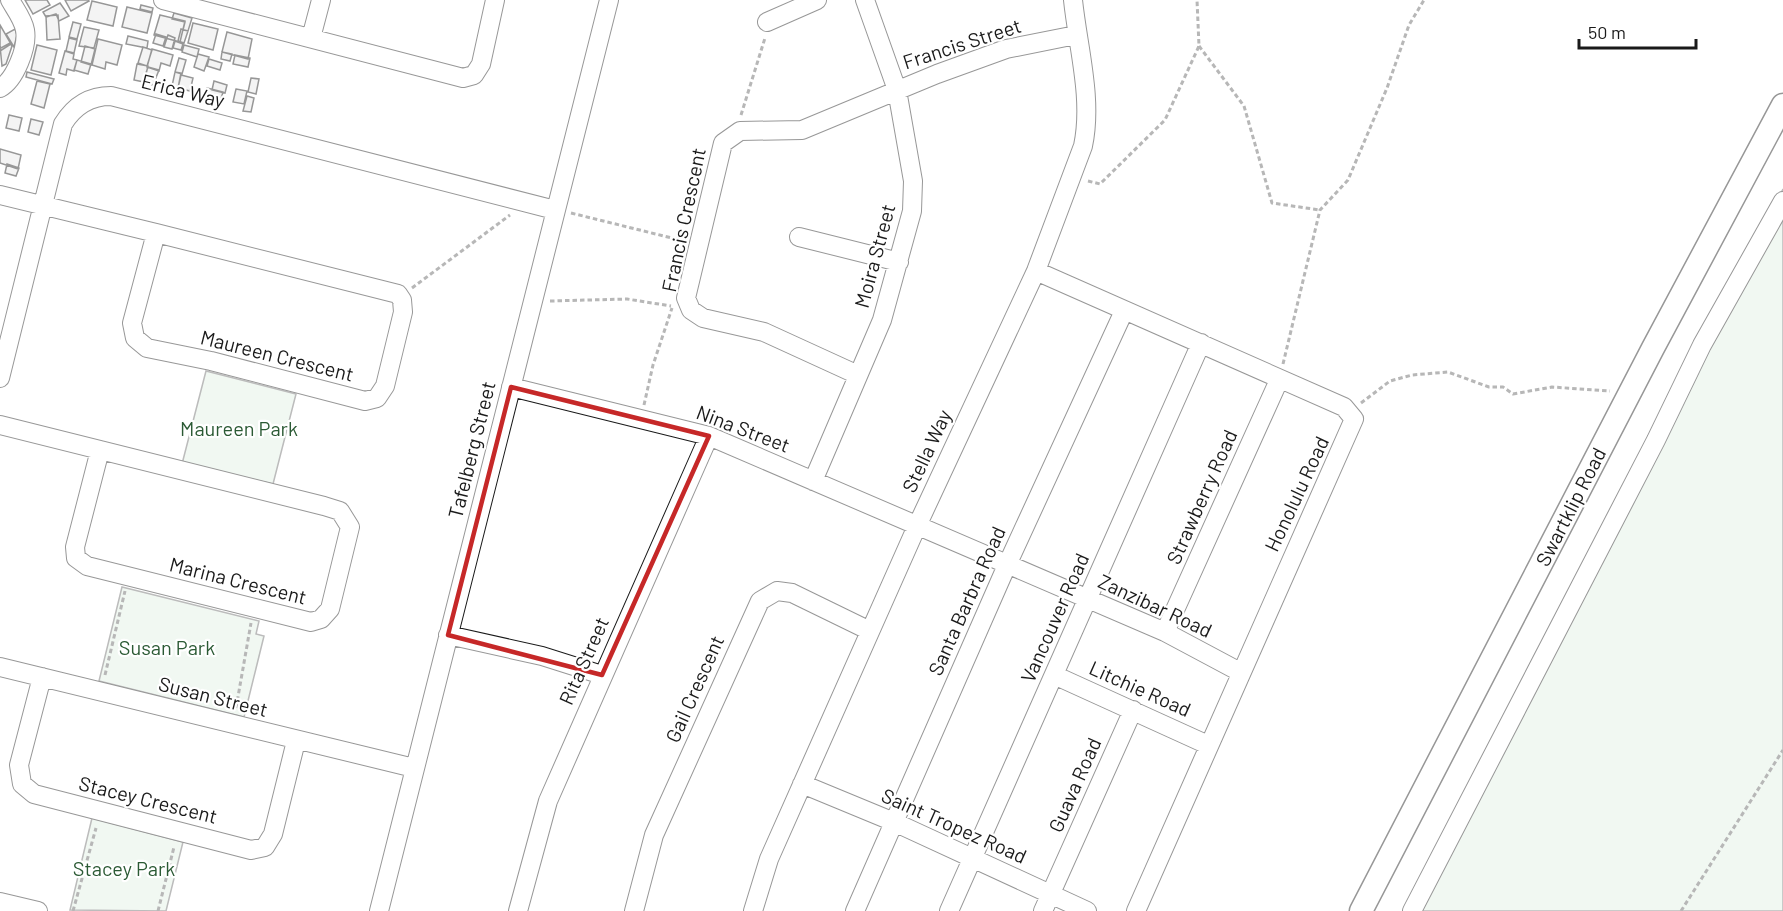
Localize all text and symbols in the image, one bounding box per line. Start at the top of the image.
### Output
scale bar [1579,12,1696,50]
street label: Francis Street [900,13,1024,73]
text: 50 m [1588,21,1626,43]
street label: Erica Way [139,68,227,112]
street label: Francis Crescent [656,145,710,294]
street label: Moira Street [849,201,899,310]
street label: Maureen Crescent [198,324,356,386]
street label: Tafelberg Street [442,379,500,521]
street label: Nina Street [693,399,794,457]
street label: Stella Way [896,405,956,496]
park label: Maureen Park [180,416,298,440]
street label: Strawberry Road [1161,426,1241,568]
street label: Honolulu Road [1259,432,1333,555]
street label: Swartklip Road [1530,443,1610,570]
street label: Santa Barbra Road [922,522,1010,679]
street label: Vancouver Road [1015,549,1093,686]
street label: Marina Crescent [167,551,309,609]
street label: Zanzibar Road [1095,568,1216,642]
street label: Rita Street [553,613,613,708]
street label: Gail Crescent [660,631,728,746]
park label: Susan Park [119,635,215,659]
street label: Litchie Road [1086,655,1195,721]
street label: Susan Street [156,671,270,721]
street label: Guava Road [1043,734,1106,836]
street label: Stacey Crescent [77,770,220,828]
street label: Saint Tropez Road [878,782,1031,868]
park label: Stacey Park [73,856,175,880]

